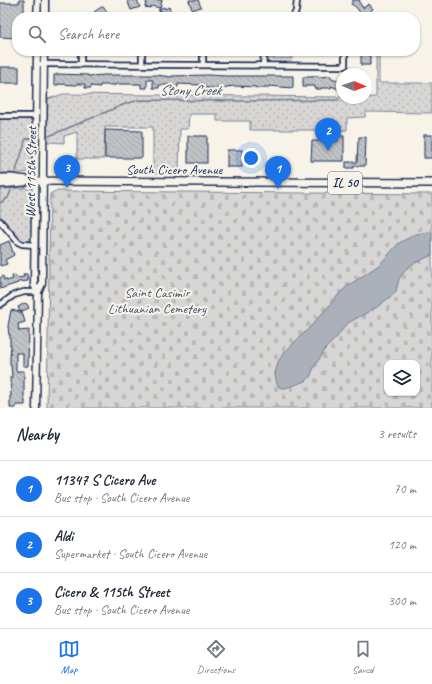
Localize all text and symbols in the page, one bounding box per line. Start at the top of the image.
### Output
search box [12,12,420,56]
icon: search [26,23,48,45]
text: Search here [58,25,119,44]
north arrow [336,68,372,104]
water label: Stony Creek [159,81,223,100]
pin: 2 [315,118,341,151]
street label: West 115th Street [22,125,40,218]
your location [241,148,261,168]
pin: 3 [54,155,80,188]
pin: 1 [265,156,291,189]
street label: South Cicero Avenue [126,161,223,178]
road number: IL 50 [328,172,362,194]
park label: Saint Casimir Lithuanian Cemetery [108,284,207,317]
map controls [384,360,420,396]
button: layers [384,360,420,396]
text: Nearby [16,424,59,445]
text: 3 results [378,426,416,442]
text: 11347 S Cicero Ave [54,471,155,490]
text: 1 [26,481,32,497]
text: 70 m [394,481,416,497]
text: Bus stop · South Cicero Avenue [54,490,189,506]
text: Aldi [54,527,73,546]
text: 2 [26,537,32,553]
text: 120 m [388,537,416,553]
text: Supermarket · South Cicero Avenue [54,546,207,562]
text: Cicero & 115th Street [54,583,169,602]
text: 3 [26,593,32,609]
text: 300 m [388,593,416,609]
text: Bus stop · South Cicero Avenue [54,602,189,618]
tab: Map [58,638,80,676]
tab: Directions [197,638,235,676]
tab: Saved [352,638,374,676]

